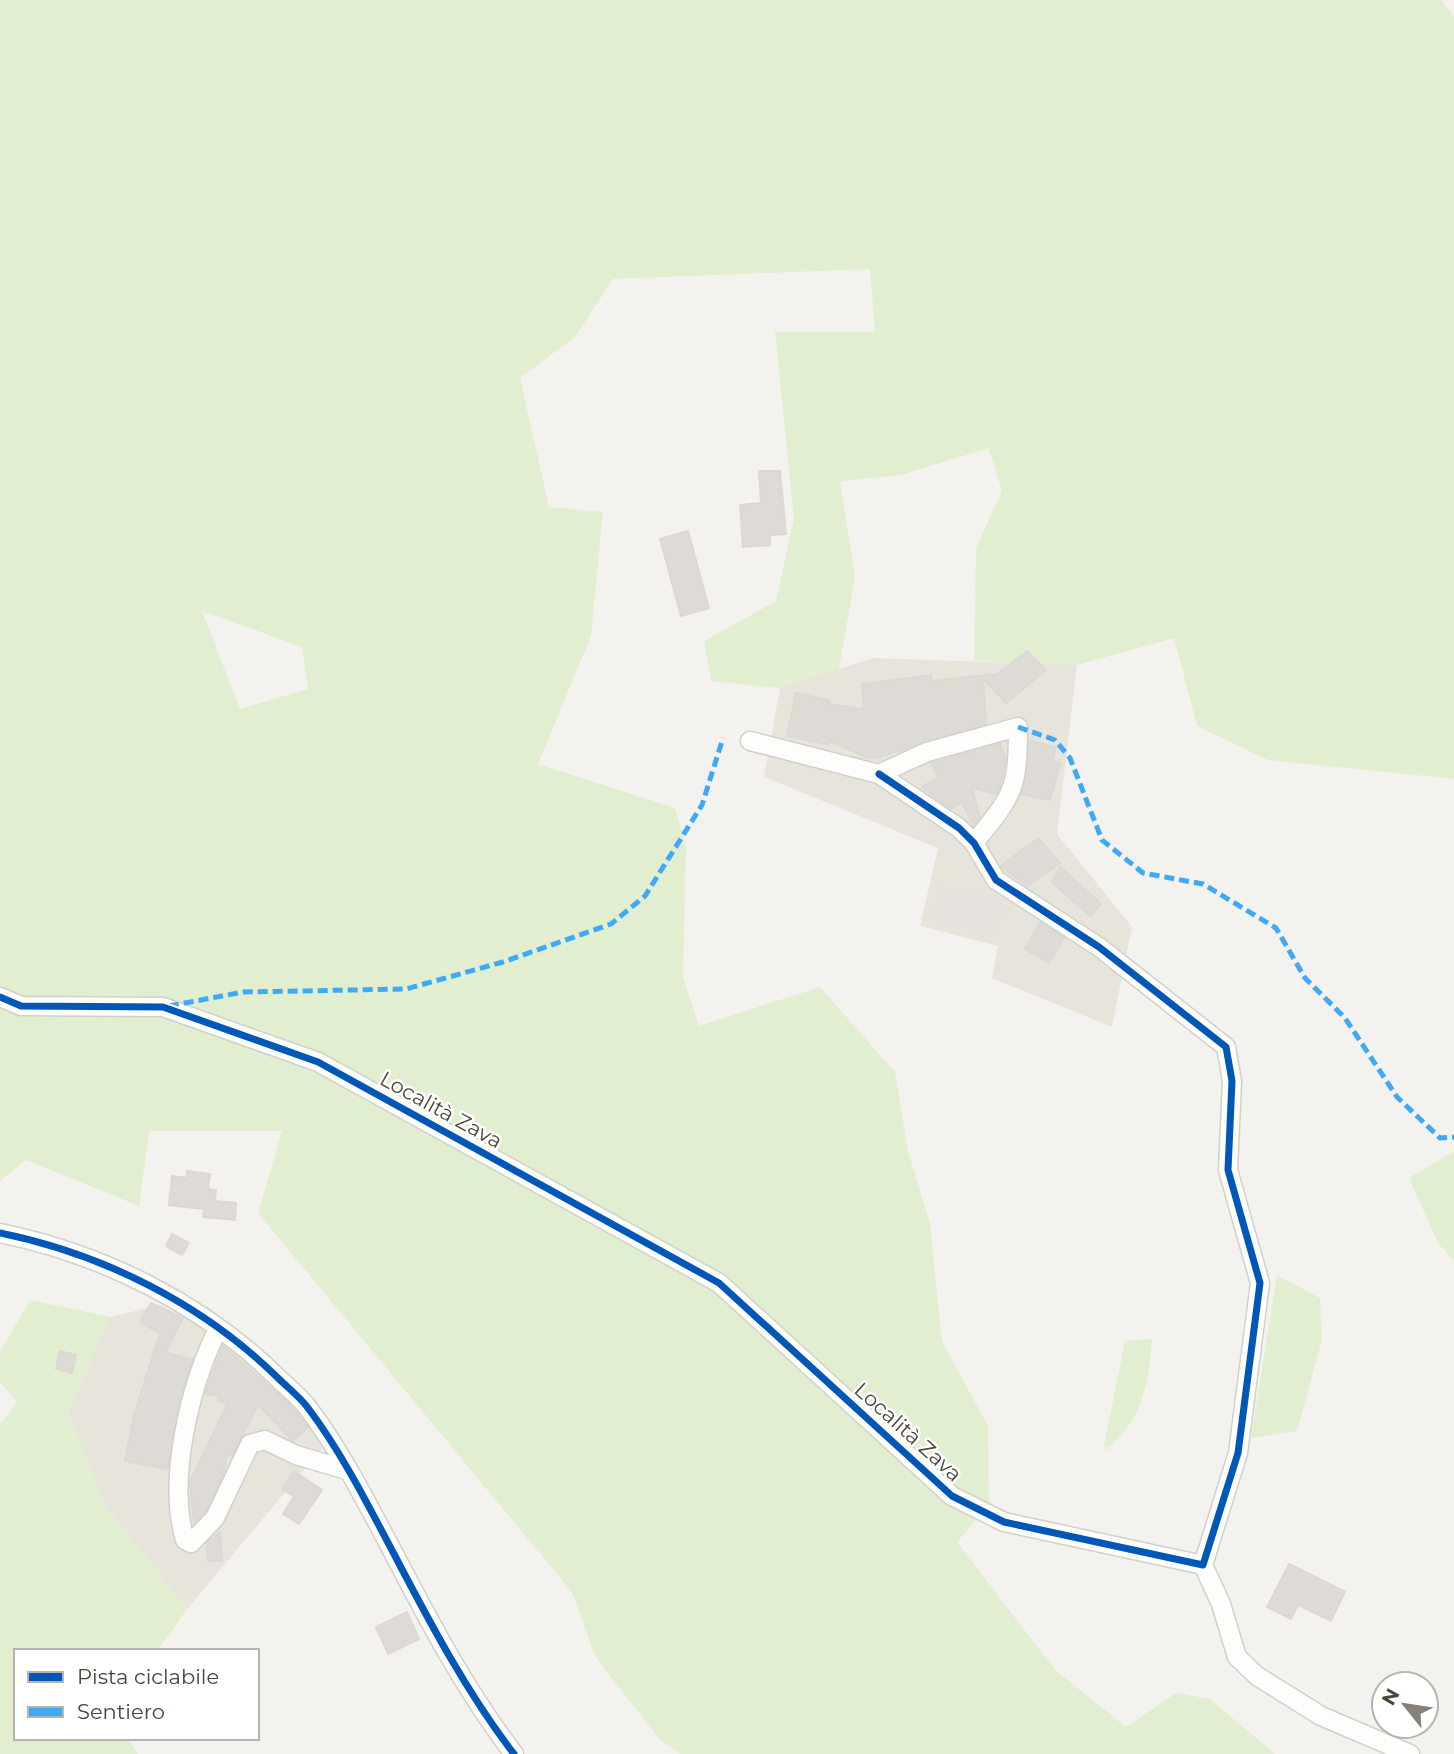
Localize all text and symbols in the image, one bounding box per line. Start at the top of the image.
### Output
street label: Località Zava [376,1066,507,1153]
street label: Località Zava [849,1377,967,1486]
legend [14,1649,259,1740]
text: Pista ciclabile [77,1664,219,1689]
north arrow [1370,1670,1440,1740]
text: N [1377,1684,1405,1709]
text: Sentiero [77,1699,165,1724]

